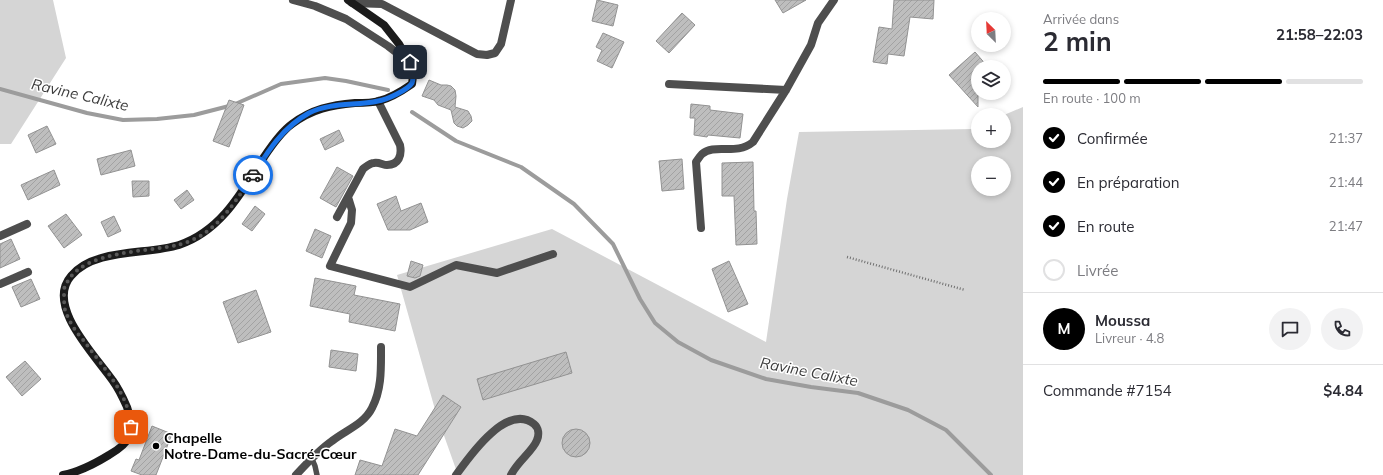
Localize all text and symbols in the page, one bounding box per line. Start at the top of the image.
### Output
text: Arrivée dans [1043,11,1119,27]
north arrow [971,12,1011,52]
map controls [971,12,1011,196]
text: 2 min [1043,25,1112,58]
text: 21:58–22:03 [1276,25,1363,44]
pin [393,45,427,79]
icon: home [399,51,421,73]
button: layers [971,60,1011,100]
water label: Ravine Calixte [30,74,131,115]
text: En route · 100 m [1043,90,1141,106]
button: + [971,108,1011,148]
icon: check [1043,127,1065,149]
text: Confirmée [1077,129,1148,148]
text: 21:37 [1329,130,1363,146]
courier [233,155,273,195]
button: − [971,156,1011,196]
icon: car [242,164,264,186]
icon: check [1043,171,1065,193]
text: En préparation [1077,173,1180,192]
text: 21:44 [1329,174,1363,190]
icon: check [1043,215,1065,237]
text: En route [1077,217,1134,236]
text: 21:47 [1329,218,1363,234]
text: Livrée [1077,261,1118,280]
button: chat [1269,308,1311,350]
button: phone [1321,308,1363,350]
text: Moussa [1095,311,1150,330]
text: M [1057,319,1071,338]
text: Livreur · 4.8 [1095,330,1164,346]
water label: Ravine Calixte [759,353,860,390]
text: Commande #7154 [1043,381,1172,400]
text: $4.84 [1323,381,1363,400]
pin [114,410,148,444]
icon: bag [120,416,142,438]
place label: Chapelle Notre-Dame-du-Sacré-Cœur [164,429,357,463]
marker: Chapelle Notre-Dame-du-Sacré-Cœur [151,441,161,451]

